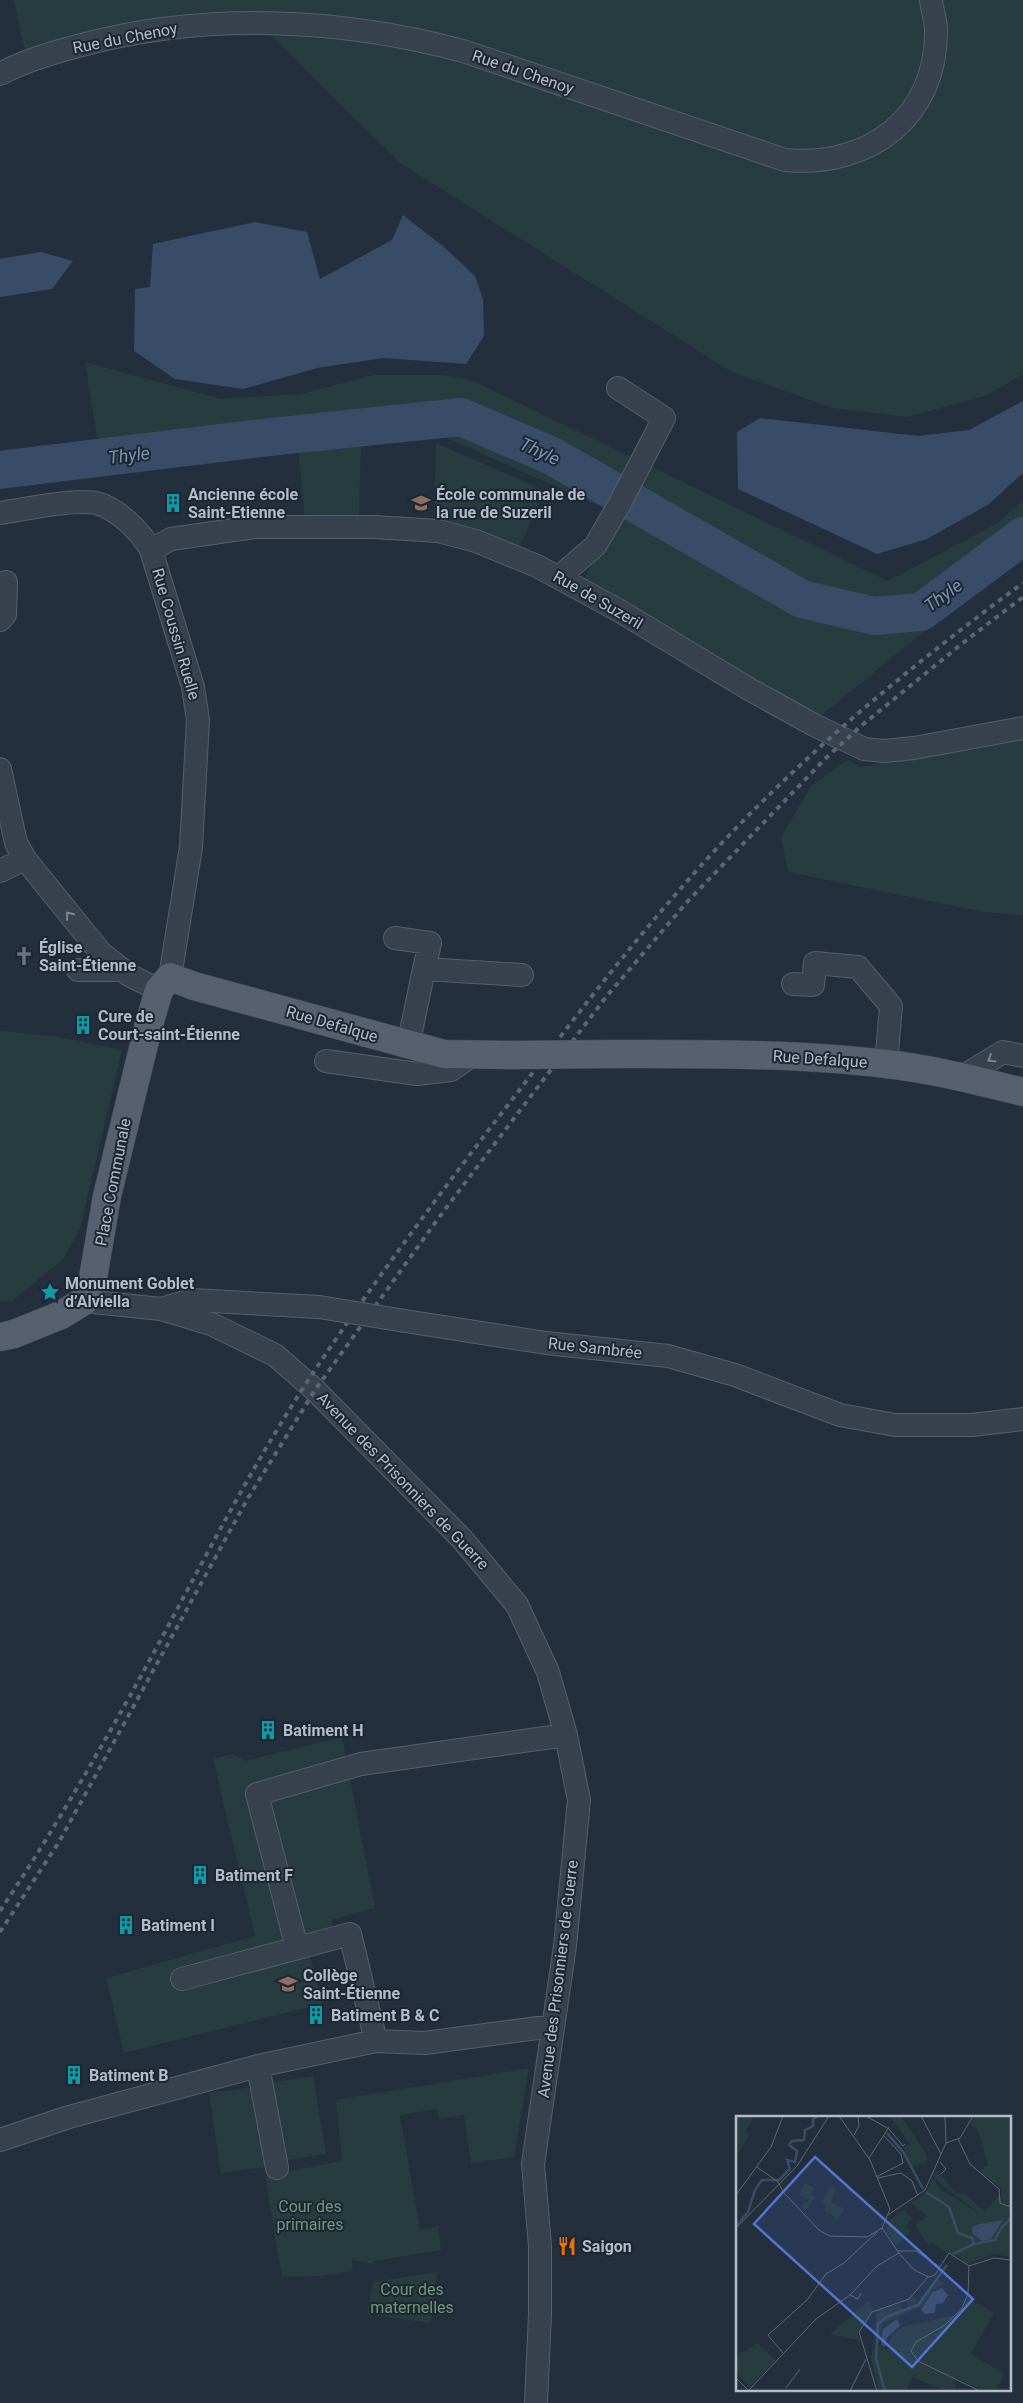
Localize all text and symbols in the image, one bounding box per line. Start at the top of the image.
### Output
street label: Rue du Chenoy [71,18,179,57]
street label: Rue du Chenoy [470,46,577,98]
water label: Thyle [517,433,563,469]
water label: Thyle [107,442,151,468]
place label: Ancienne école Saint-Etienne [188,485,298,522]
place label: École communale de la rue de Suzeril [436,485,586,522]
building icon: Ancienne école Saint-Etienne [162,492,184,514]
school or university icon: École communale de la rue de Suzeril [410,492,432,514]
street label: Rue Coussin Ruelle [148,566,204,702]
street label: Rue de Suzeril [550,567,646,633]
water label: Thyle [920,574,966,616]
one-way arrow [67,912,75,921]
place label: Église Saint-Étienne [39,938,137,975]
church icon: Église Saint-Étienne [13,945,35,967]
street label: Rue Defalque [284,1002,380,1046]
place label: Cure de Court-saint-Étienne [98,1007,240,1044]
building icon: Cure de Court-saint-Étienne [72,1014,94,1036]
street label: Rue Defalque [772,1046,868,1072]
one-way arrow [988,1053,997,1062]
street label: Place Communale [91,1116,135,1248]
place label: Monument Goblet d’Alviella [65,1274,195,1311]
place icon: Monument Goblet d’Alviella [39,1281,61,1303]
street label: Rue Sambrée [547,1334,643,1362]
street label: Avenue des Prisonniers de Guerre [313,1388,493,1574]
building icon: Batiment H [257,1719,279,1741]
place label: Batiment H [283,1721,364,1740]
street label: Avenue des Prisonniers de Guerre [534,1859,582,2099]
building icon: Batiment F [189,1864,211,1886]
place label: Batiment F [215,1866,293,1885]
building icon: Batiment I [115,1914,137,1936]
place label: Batiment I [141,1916,215,1935]
place label: Collège Saint-Étienne [303,1966,401,2003]
school or university icon: Collège Saint-Étienne [277,1973,299,1995]
building icon: Batiment B & C [305,2004,327,2026]
place label: Batiment B & C [331,2006,439,2025]
building icon: Batiment B [63,2064,85,2086]
place label: Batiment B [89,2066,169,2085]
inset map [736,2116,1010,2390]
park label: Cour des primaires [277,2197,343,2234]
restaurant icon: Saigon [556,2235,578,2257]
place label: Saigon [582,2237,632,2256]
park label: Cour des maternelles [370,2280,454,2317]

